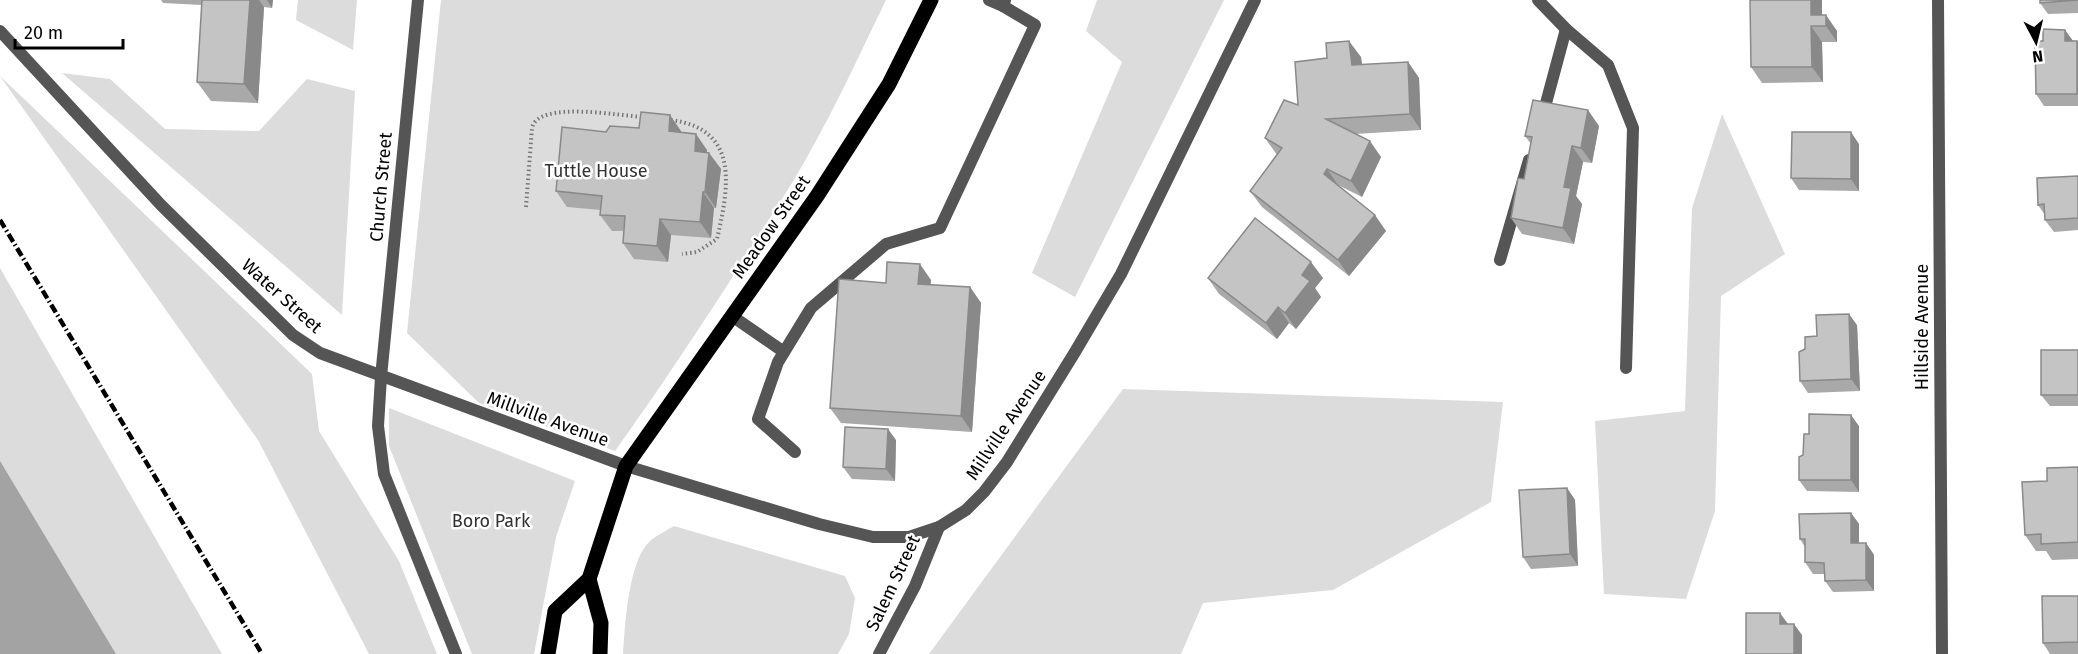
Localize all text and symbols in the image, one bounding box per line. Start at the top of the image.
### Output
scale bar [15,12,123,50]
north arrow [2006,12,2066,72]
text: 20 m [24,22,63,44]
text: N [2031,46,2044,66]
street label: Church Street [365,131,397,243]
park label: Tuttle House [544,160,648,182]
street label: Meadow Street [727,171,815,283]
street label: Water Street [237,254,327,338]
street label: Hillside Avenue [1911,264,1933,390]
street label: Millville Avenue [961,366,1051,484]
street label: Millville Avenue [484,387,612,451]
park label: Boro Park [452,510,531,532]
street label: Salem Street [861,531,925,635]

